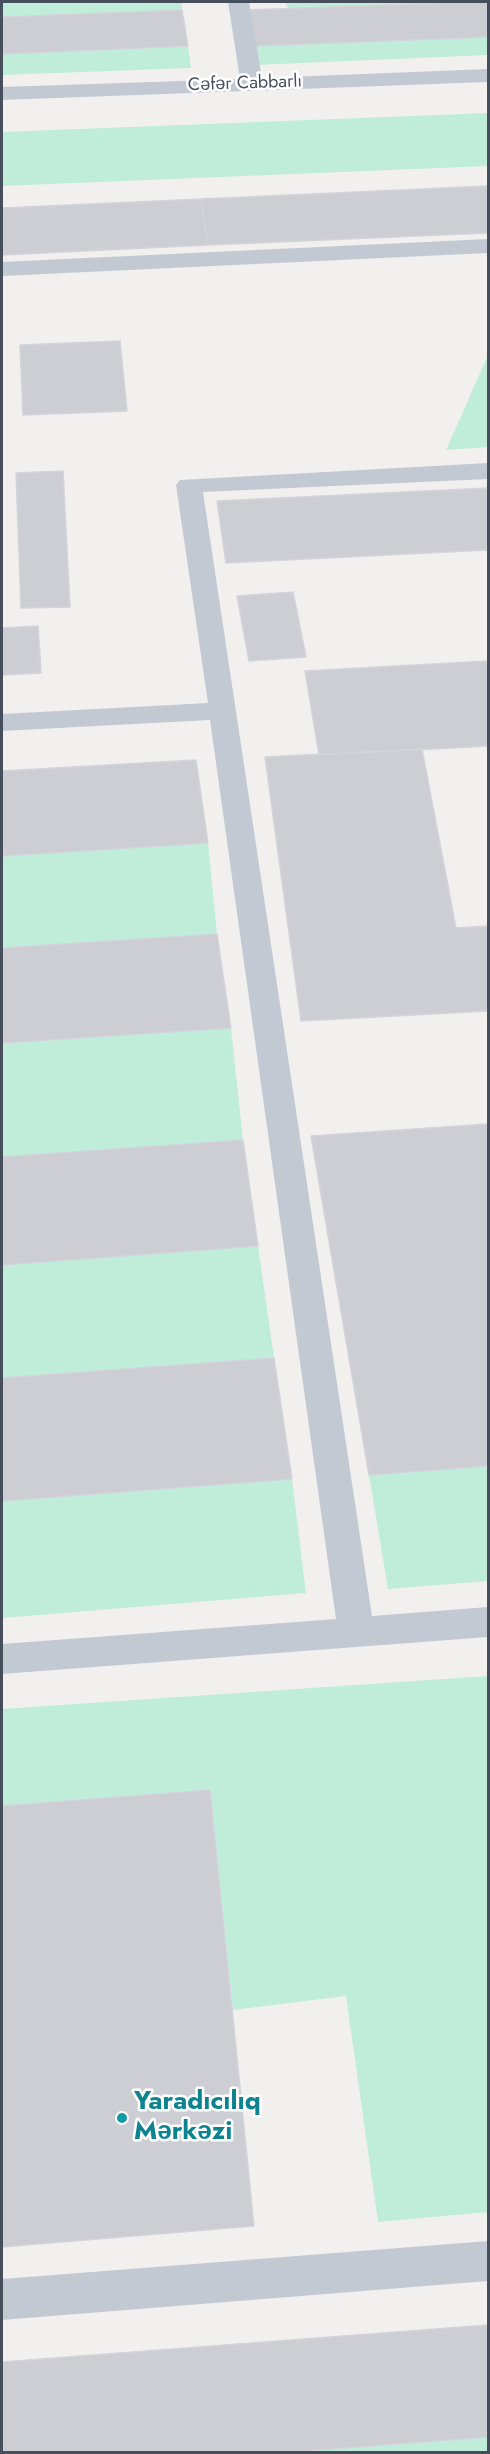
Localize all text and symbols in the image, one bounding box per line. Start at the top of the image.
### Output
street label: Cəfər Cabbarlı [188,71,302,97]
place label: Yaradıcılıq Mərkəzi [134,2087,261,2148]
marker: Yaradıcılıq Mərkəzi [115,2111,129,2125]

